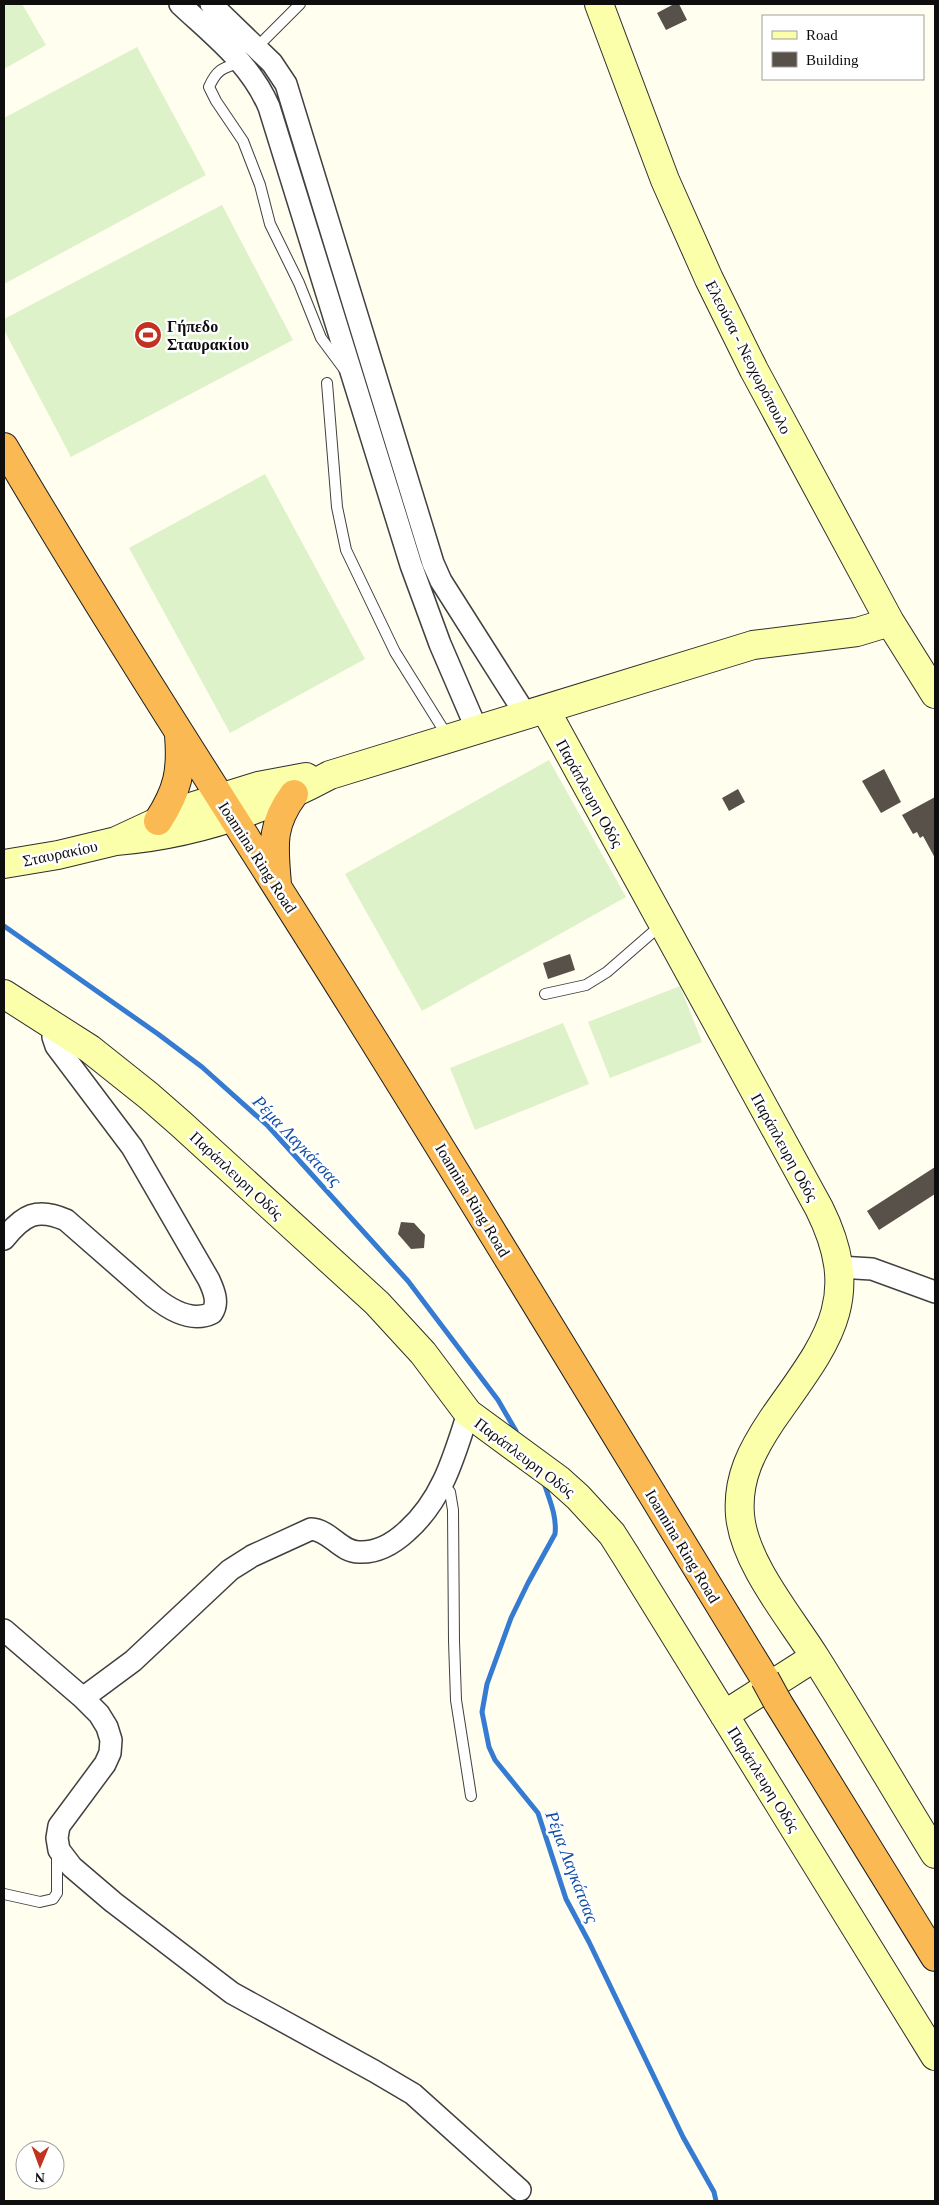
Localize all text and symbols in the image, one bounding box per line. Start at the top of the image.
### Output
legend [762,15,924,80]
text: Road [806,27,838,43]
text: Building [806,52,859,68]
street label: Ελεούσα - Νεοχωρόπουλο [702,278,795,437]
place label: Γήπεδο Σταυρακίου [167,318,249,354]
sports icon: Γήπεδο Σταυρακίου [133,320,163,350]
street label: Παράπλευρη Οδός [552,736,627,851]
street label: Ioannina Ring Road [215,799,300,916]
street label: Σταυρακίου [21,837,100,871]
street label: Παράπλευρη Οδός [747,1090,822,1205]
water label: Ρέμα Λαγκάτσας [248,1091,346,1191]
street label: Παράπλευρη Οδός [186,1128,287,1224]
street label: Ioannina Ring Road [431,1141,513,1260]
street label: Παράπλευρη Οδός [471,1414,578,1502]
street label: Ioannina Ring Road [641,1487,723,1606]
street label: Παράπλευρη Οδός [724,1724,803,1836]
water label: Ρέμα Λαγκάτσας [541,1807,603,1926]
north arrow [15,2140,65,2190]
text: N [35,2170,45,2185]

